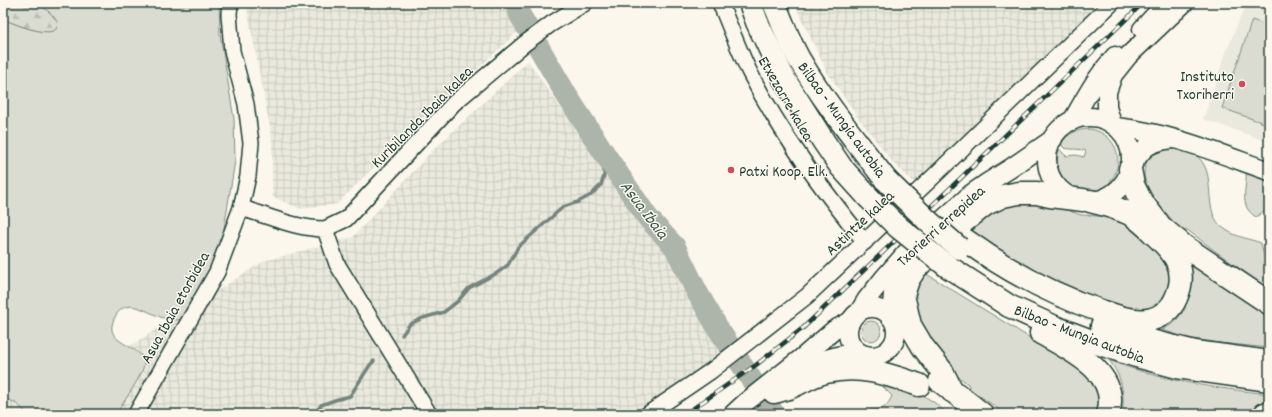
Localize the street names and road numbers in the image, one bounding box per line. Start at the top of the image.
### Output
street label: Etxezarre kalea [751,52,819,146]
street label: Bilbao - Mungia autobia [791,58,891,184]
street label: Kuribilanda Ibaia kalea [366,61,479,174]
street label: Txorierri errepidea [892,180,991,273]
street label: Astintze kalea [821,185,901,262]
street label: Asua Ibaia etorbidea [136,248,217,368]
street label: Bilbao - Mungia autobia [1010,300,1148,371]

